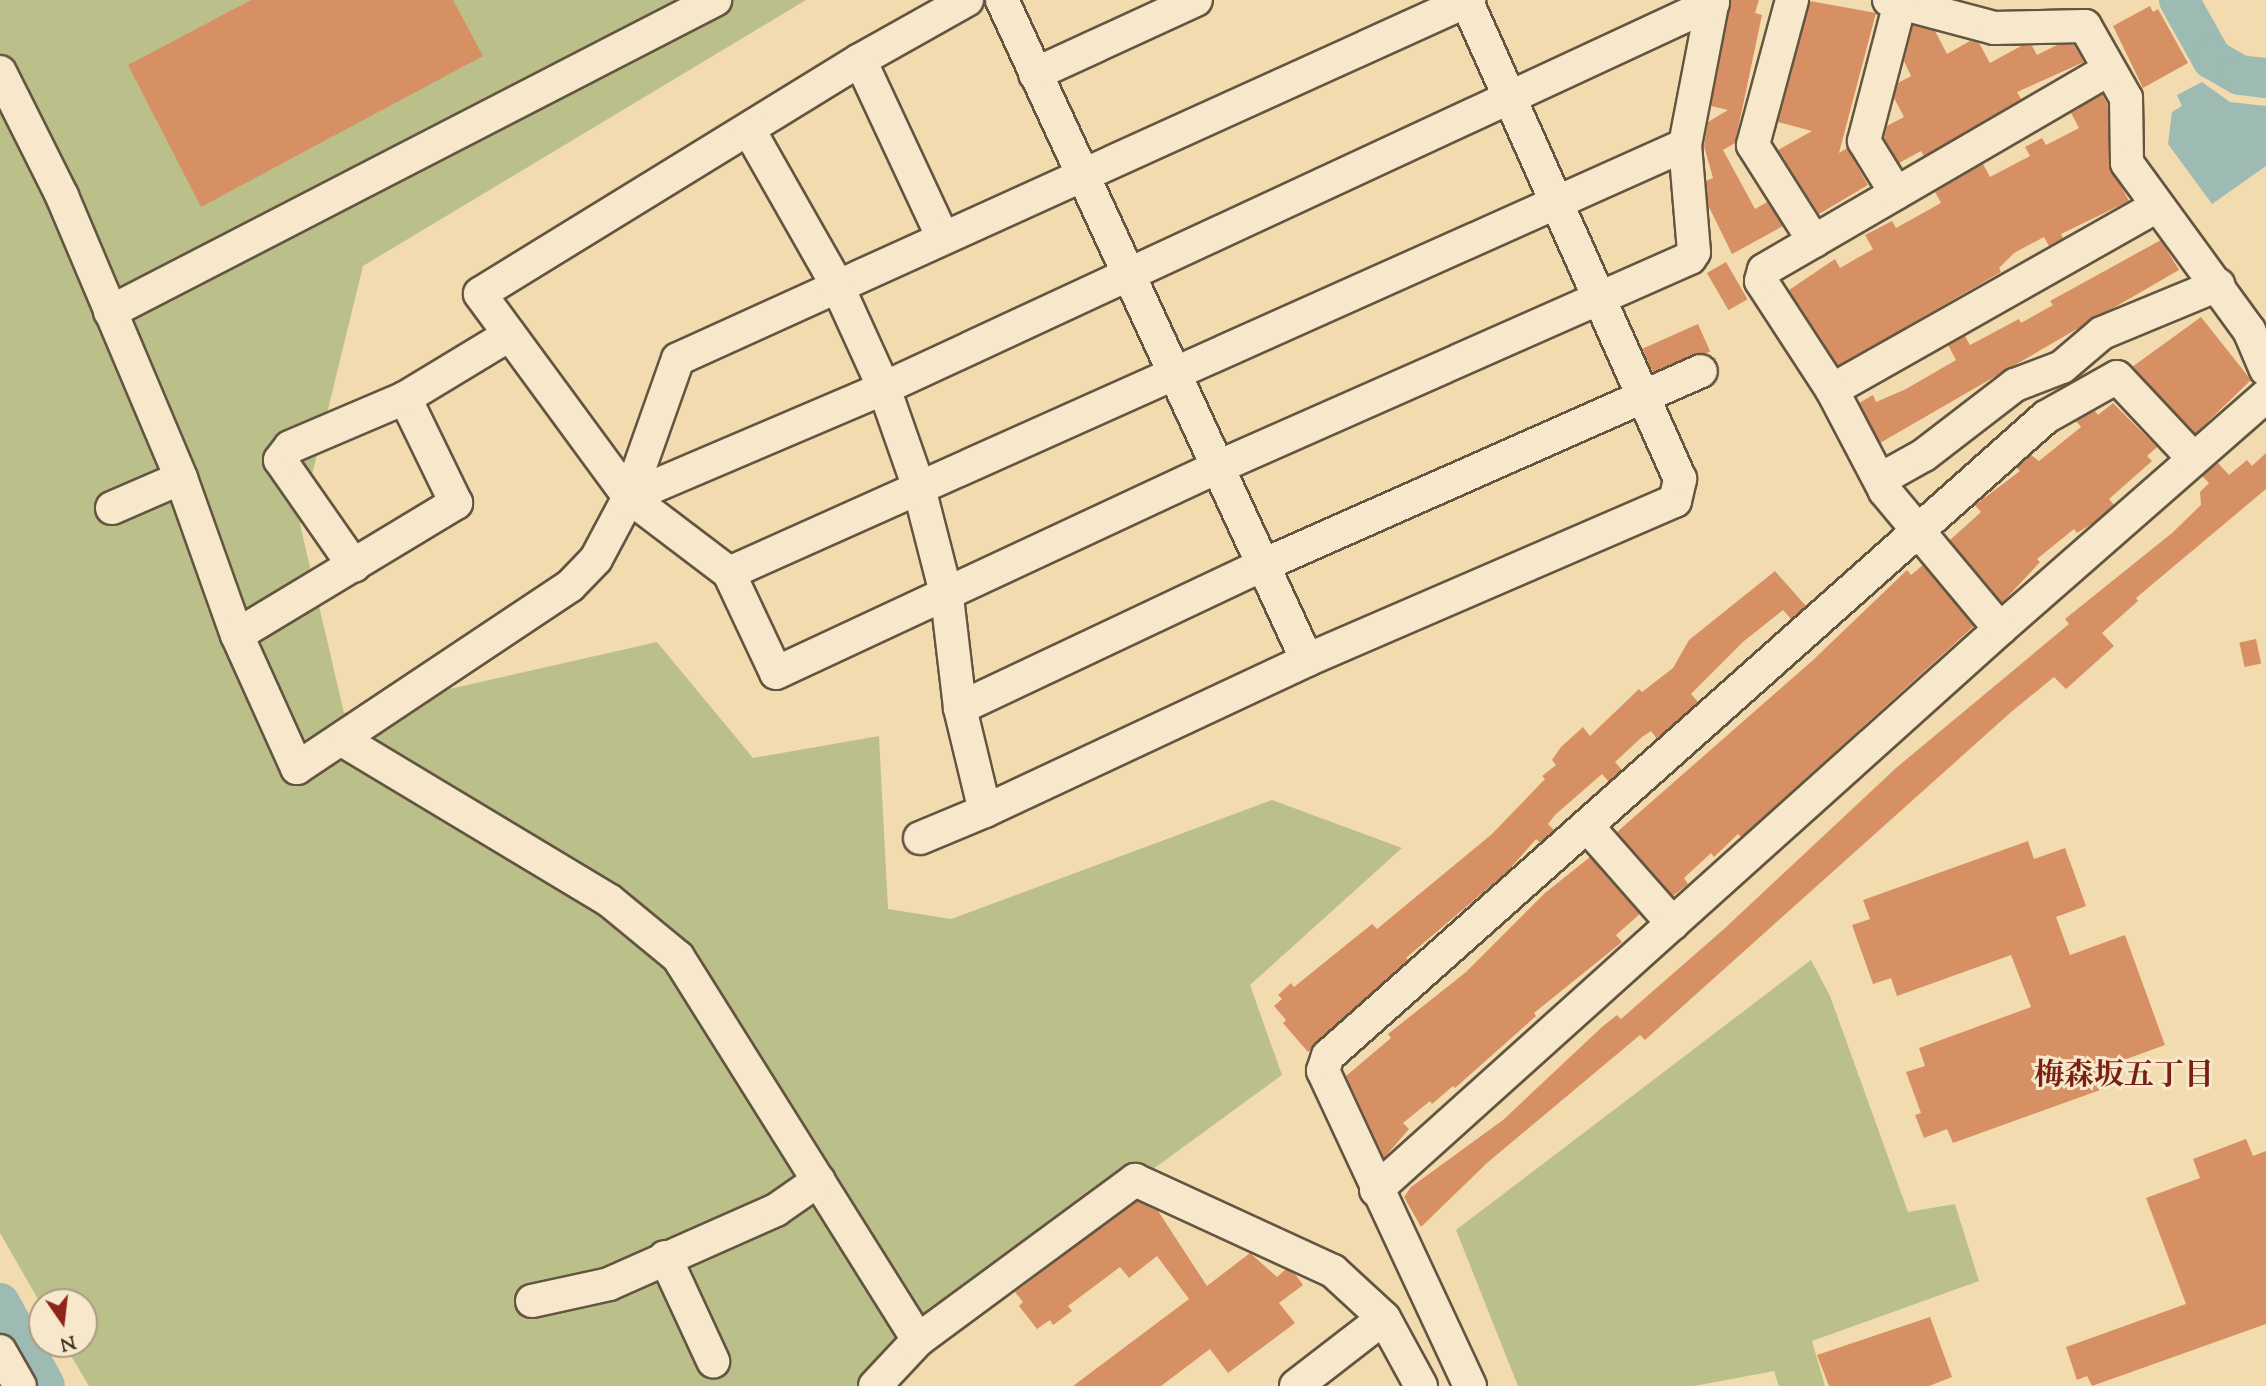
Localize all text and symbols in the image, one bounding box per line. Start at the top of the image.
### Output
district label: 梅森坂五丁目 [2034,1059,2214,1095]
north arrow [28,1288,98,1358]
text: N [57,1327,78,1357]

